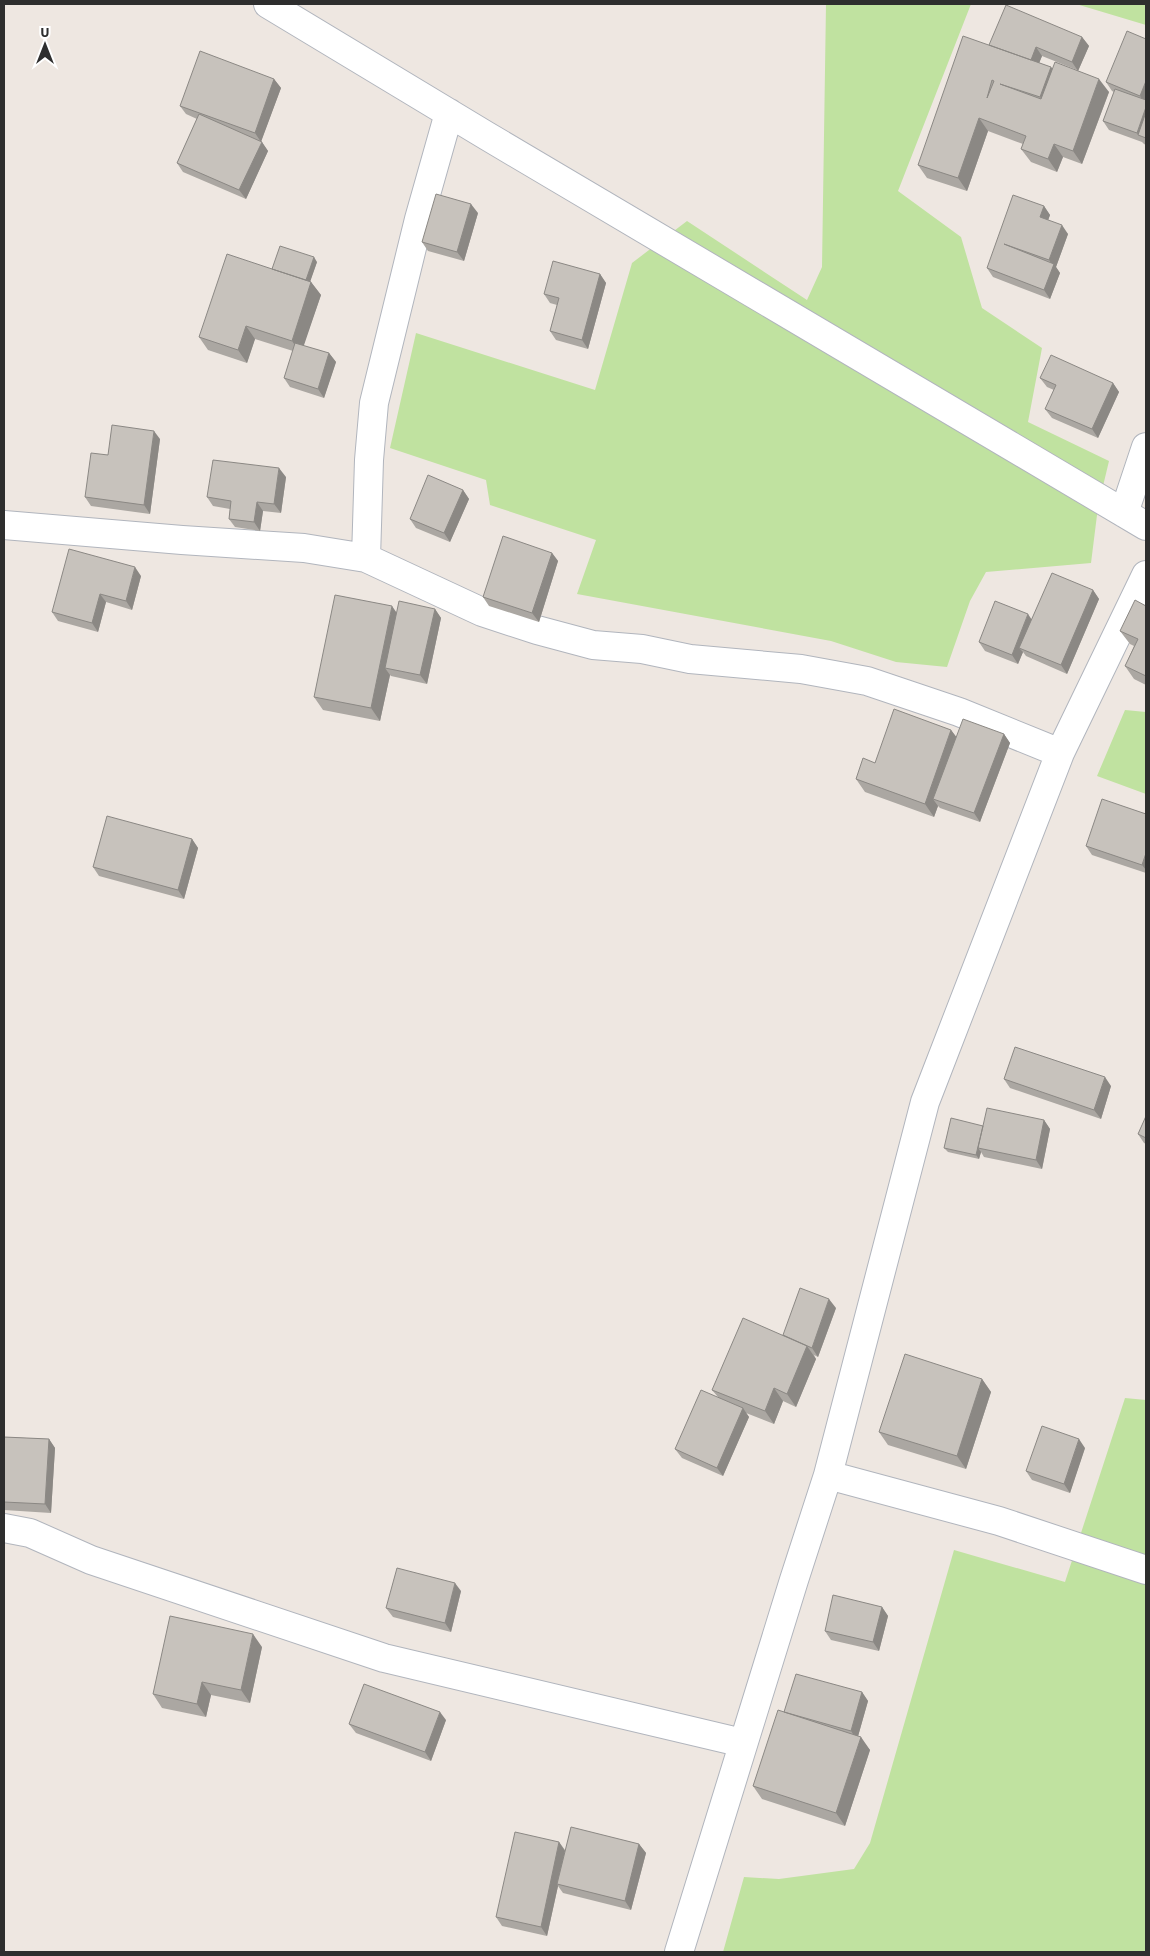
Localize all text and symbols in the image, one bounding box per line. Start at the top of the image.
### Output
north arrow [20,20,70,70]
text: U [40,23,50,43]

